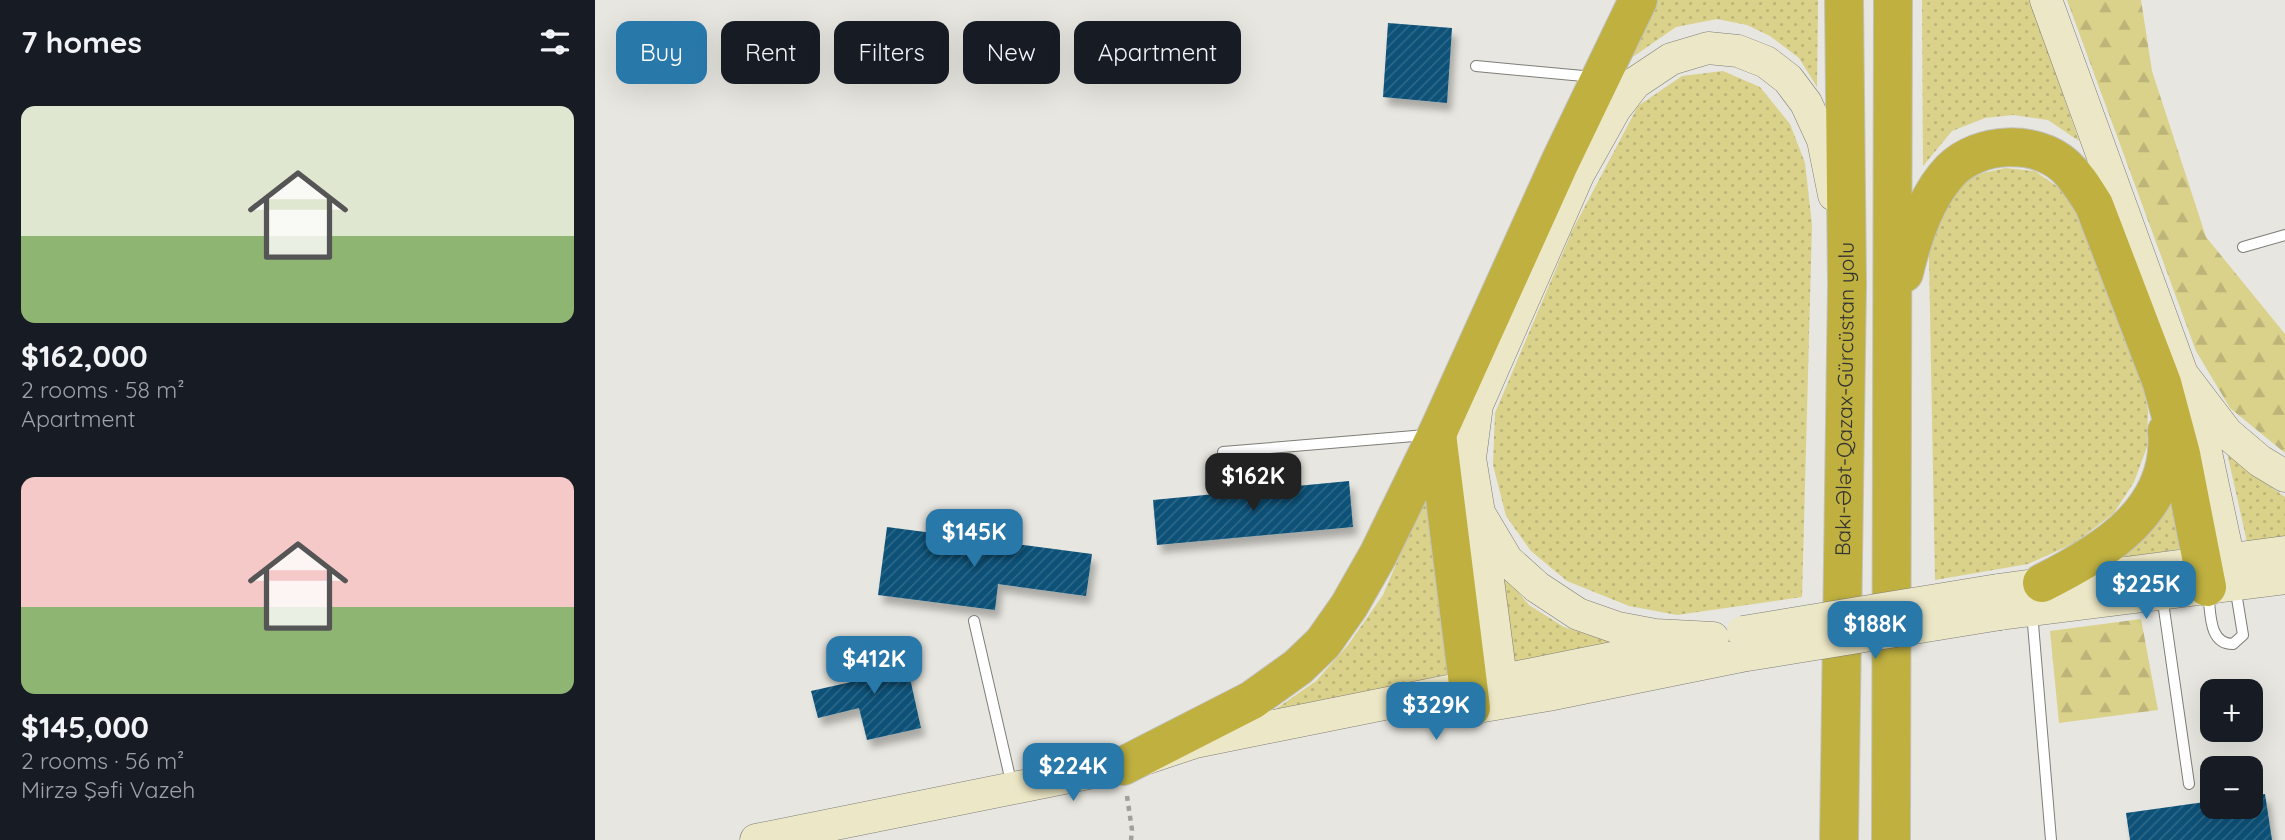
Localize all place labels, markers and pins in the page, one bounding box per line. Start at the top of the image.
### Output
pin: $162K [1204,454,1302,513]
pin: $145K [925,510,1023,569]
pin: $225K [2097,562,2195,621]
pin: $188K [1826,602,1924,661]
pin: $412K [825,636,923,696]
pin: $329K [1387,682,1485,742]
pin: $224K [1024,744,1122,803]

